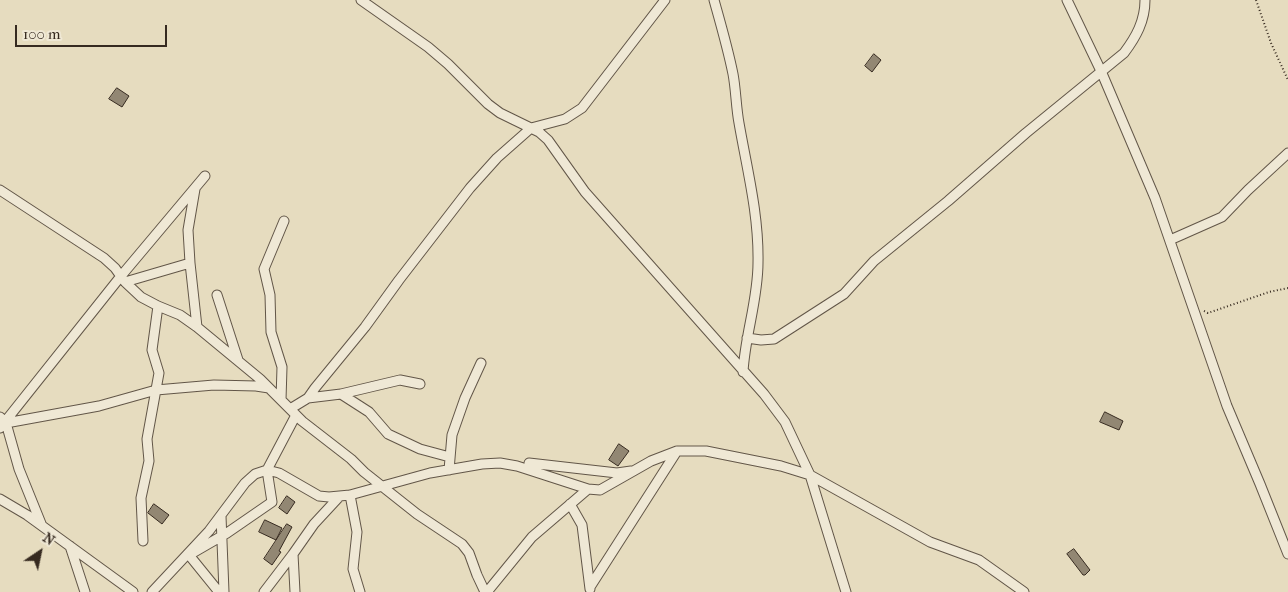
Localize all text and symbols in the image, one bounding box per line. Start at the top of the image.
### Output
scale bar [18,15,170,47]
text: 100 m [23,25,61,43]
north arrow [15,527,65,577]
text: N [40,529,58,549]

